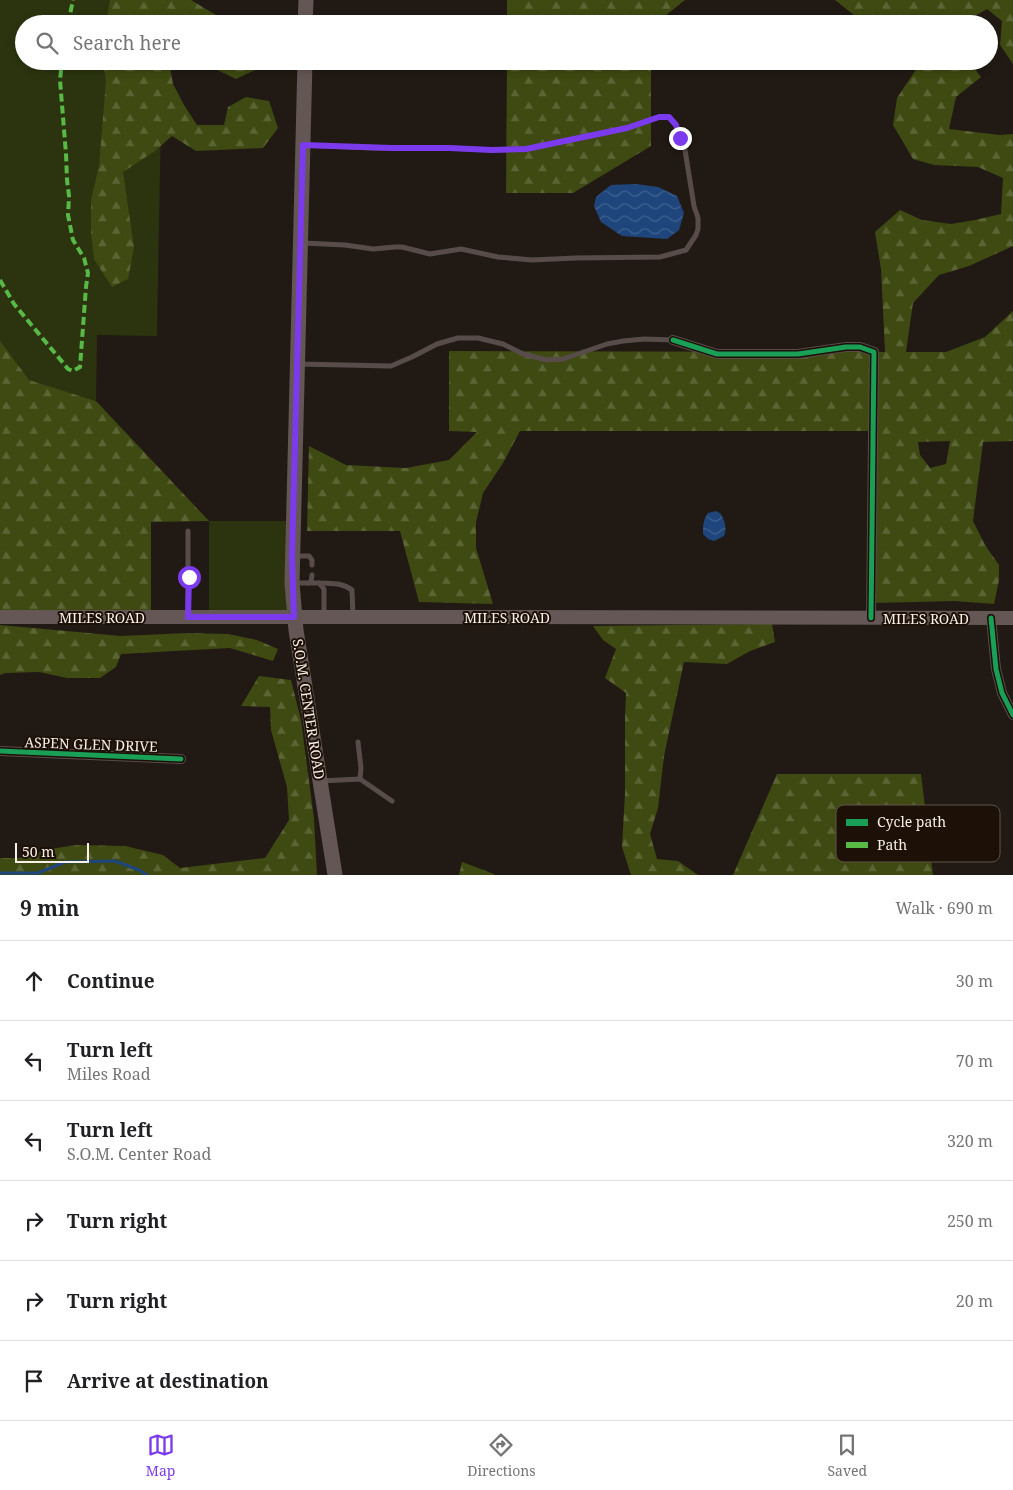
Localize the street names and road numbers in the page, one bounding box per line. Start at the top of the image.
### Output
street label: MILES ROAD [59,608,145,627]
street label: MILES ROAD [464,608,550,627]
street label: MILES ROAD [883,609,969,628]
street label: S.O.M. CENTER ROAD [289,637,329,781]
street label: ASPEN GLEN DRIVE [24,732,158,756]

